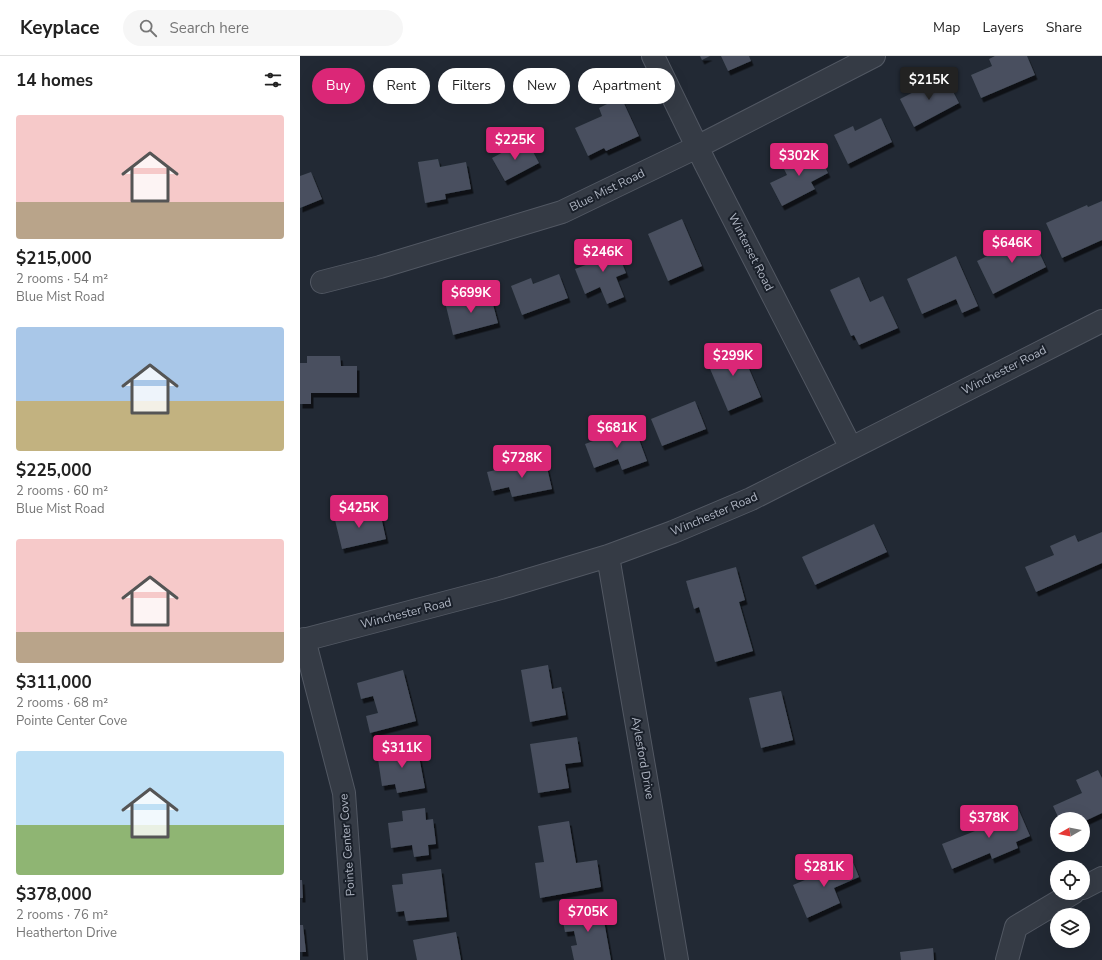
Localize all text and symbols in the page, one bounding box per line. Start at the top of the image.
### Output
search box [123,10,403,46]
text: Keyplace [20,15,99,41]
icon: search [137,17,159,39]
text: Search here [169,18,249,38]
text: Map [933,18,960,37]
text: Layers [982,18,1024,37]
text: Share [1046,18,1082,37]
pin: $215K [901,67,957,101]
chip: Buy [312,68,365,104]
chip: Rent [373,68,430,104]
chip: Filters [438,68,505,104]
chip: New [513,68,570,104]
chip: Apartment [578,68,675,104]
text: 14 homes [16,69,93,92]
icon: filters [262,69,284,91]
text: $215K [909,71,949,89]
pin: $225K [487,127,543,161]
text: $225K [495,131,535,149]
icon: home [114,141,186,213]
pin: $302K [771,143,827,177]
text: $302K [779,147,819,165]
street label: Blue Mist Road [567,165,647,215]
street label: Winterset Road [725,211,777,293]
pin: $646K [984,230,1040,264]
text: $646K [992,234,1032,252]
pin: $246K [575,239,631,273]
text: $246K [583,243,623,261]
text: $215,000 [16,247,92,270]
text: 2 rooms · 54 m² [16,270,108,288]
pin: $699K [443,280,499,314]
text: $699K [451,284,491,302]
text: Blue Mist Road [16,288,105,306]
street label: Winchester Road [959,342,1049,398]
pin: $299K [705,343,761,377]
text: $299K [713,347,753,365]
icon: home [114,353,186,425]
pin: $681K [589,415,645,449]
text: $681K [597,419,637,437]
pin: $728K [494,445,550,479]
text: $728K [502,449,542,467]
text: $225,000 [16,459,92,482]
text: 2 rooms · 60 m² [16,482,108,500]
street label: Winchester Road [668,488,760,540]
pin: $425K [331,495,387,529]
text: $425K [339,499,379,517]
text: Blue Mist Road [16,500,105,518]
icon: home [114,565,186,637]
street label: Winchester Road [359,594,453,632]
text: $311,000 [16,671,92,694]
text: 2 rooms · 68 m² [16,694,108,712]
text: Pointe Center Cove [16,712,127,730]
street label: Aylesford Drive [628,715,658,801]
pin: $311K [374,735,430,769]
text: $311K [382,739,422,757]
icon: home [114,777,186,849]
street label: Pointe Center Cove [335,793,359,897]
pin: $378K [961,805,1017,839]
text: $378K [969,809,1009,827]
north arrow [1050,812,1090,852]
map controls [1050,812,1090,948]
pin: $281K [796,854,852,888]
text: $281K [804,858,844,876]
button: locate [1050,860,1090,900]
text: $378,000 [16,883,92,906]
pin: $705K [560,899,616,933]
text: $705K [568,903,608,921]
text: 2 rooms · 76 m² [16,906,108,924]
button: layers [1050,908,1090,948]
text: Heatherton Drive [16,924,117,942]

